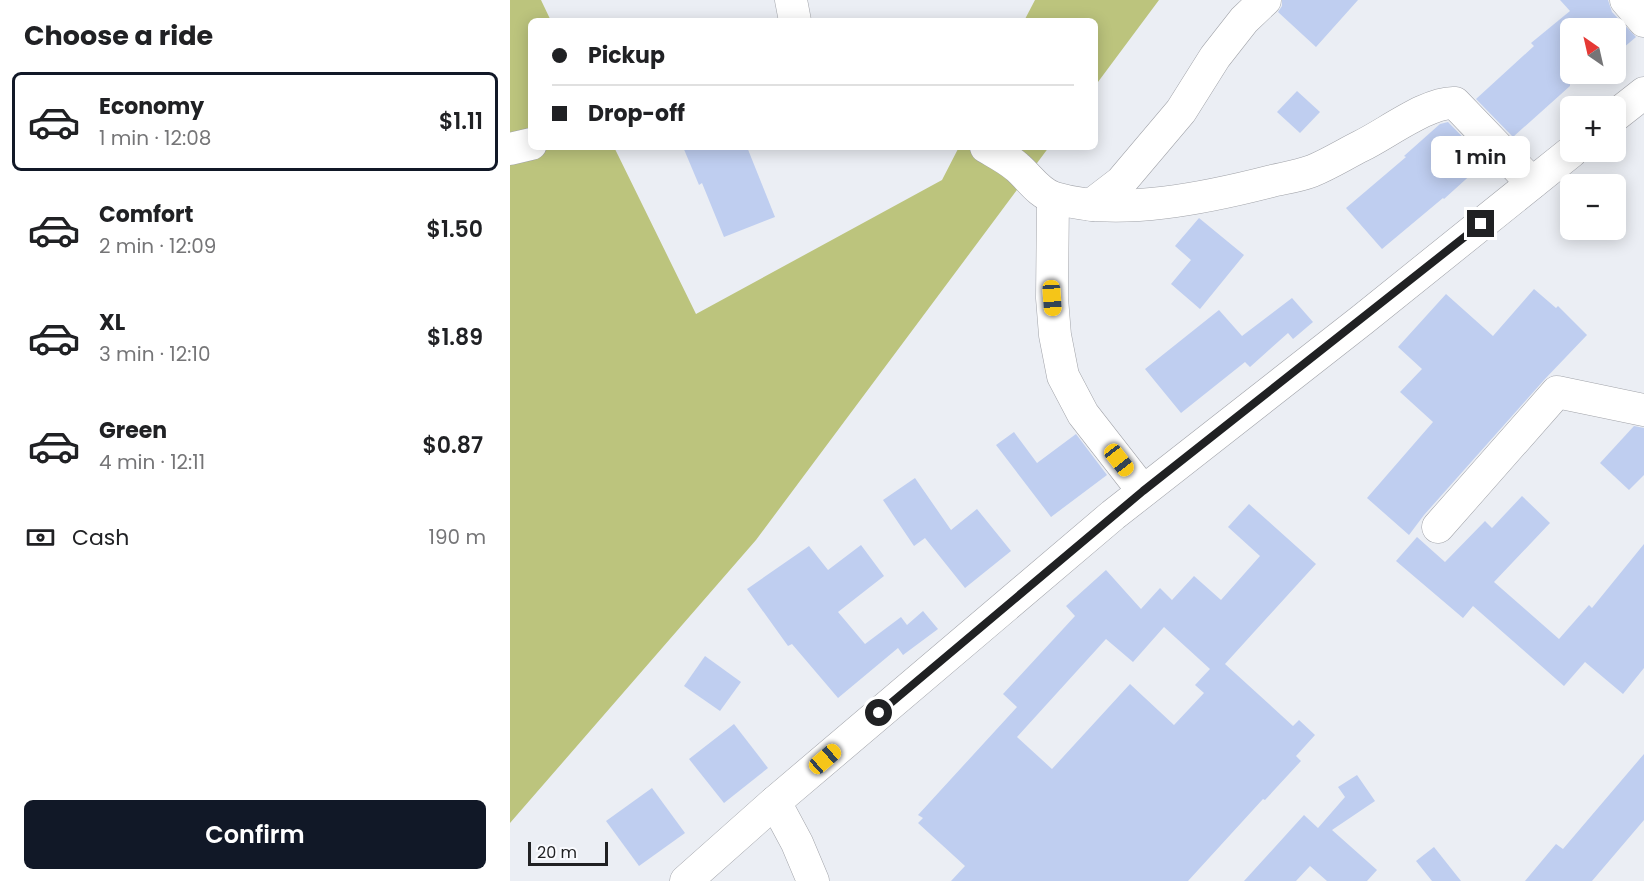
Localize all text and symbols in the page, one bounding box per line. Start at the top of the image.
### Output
text: Choose a ride [24,17,213,54]
north arrow [1560,18,1626,84]
map controls [1560,18,1626,240]
text: Pickup [588,40,665,71]
text: Economy [99,91,204,122]
icon: car [27,95,81,149]
button: + [1560,96,1626,162]
text: Drop-off [588,98,685,129]
text: $1.11 [439,106,483,137]
text: 1 min · 12:08 [99,124,211,152]
callout: 1 min [1432,137,1530,179]
text: 1 min [1455,143,1506,171]
button: − [1560,174,1626,240]
text: Comfort [99,199,193,230]
icon: car [27,203,81,257]
route end [1467,210,1494,237]
text: $1.50 [427,214,483,245]
text: 2 min · 12:09 [99,232,216,260]
car [1042,279,1062,317]
text: XL [99,307,125,338]
icon: car [27,311,81,365]
text: $1.89 [427,322,483,353]
text: 3 min · 12:10 [99,340,210,368]
text: Green [99,415,167,446]
icon: car [27,419,81,473]
text: $0.87 [422,430,483,461]
car [1101,440,1137,480]
text: 4 min · 12:11 [99,448,205,476]
icon: cash [24,521,57,554]
text: Cash [72,522,129,553]
text: 190 m [429,523,486,551]
route start [865,699,892,726]
car [806,740,844,778]
button: Confirm [24,800,486,869]
scale bar [528,839,608,866]
text: 20 m [537,841,577,864]

